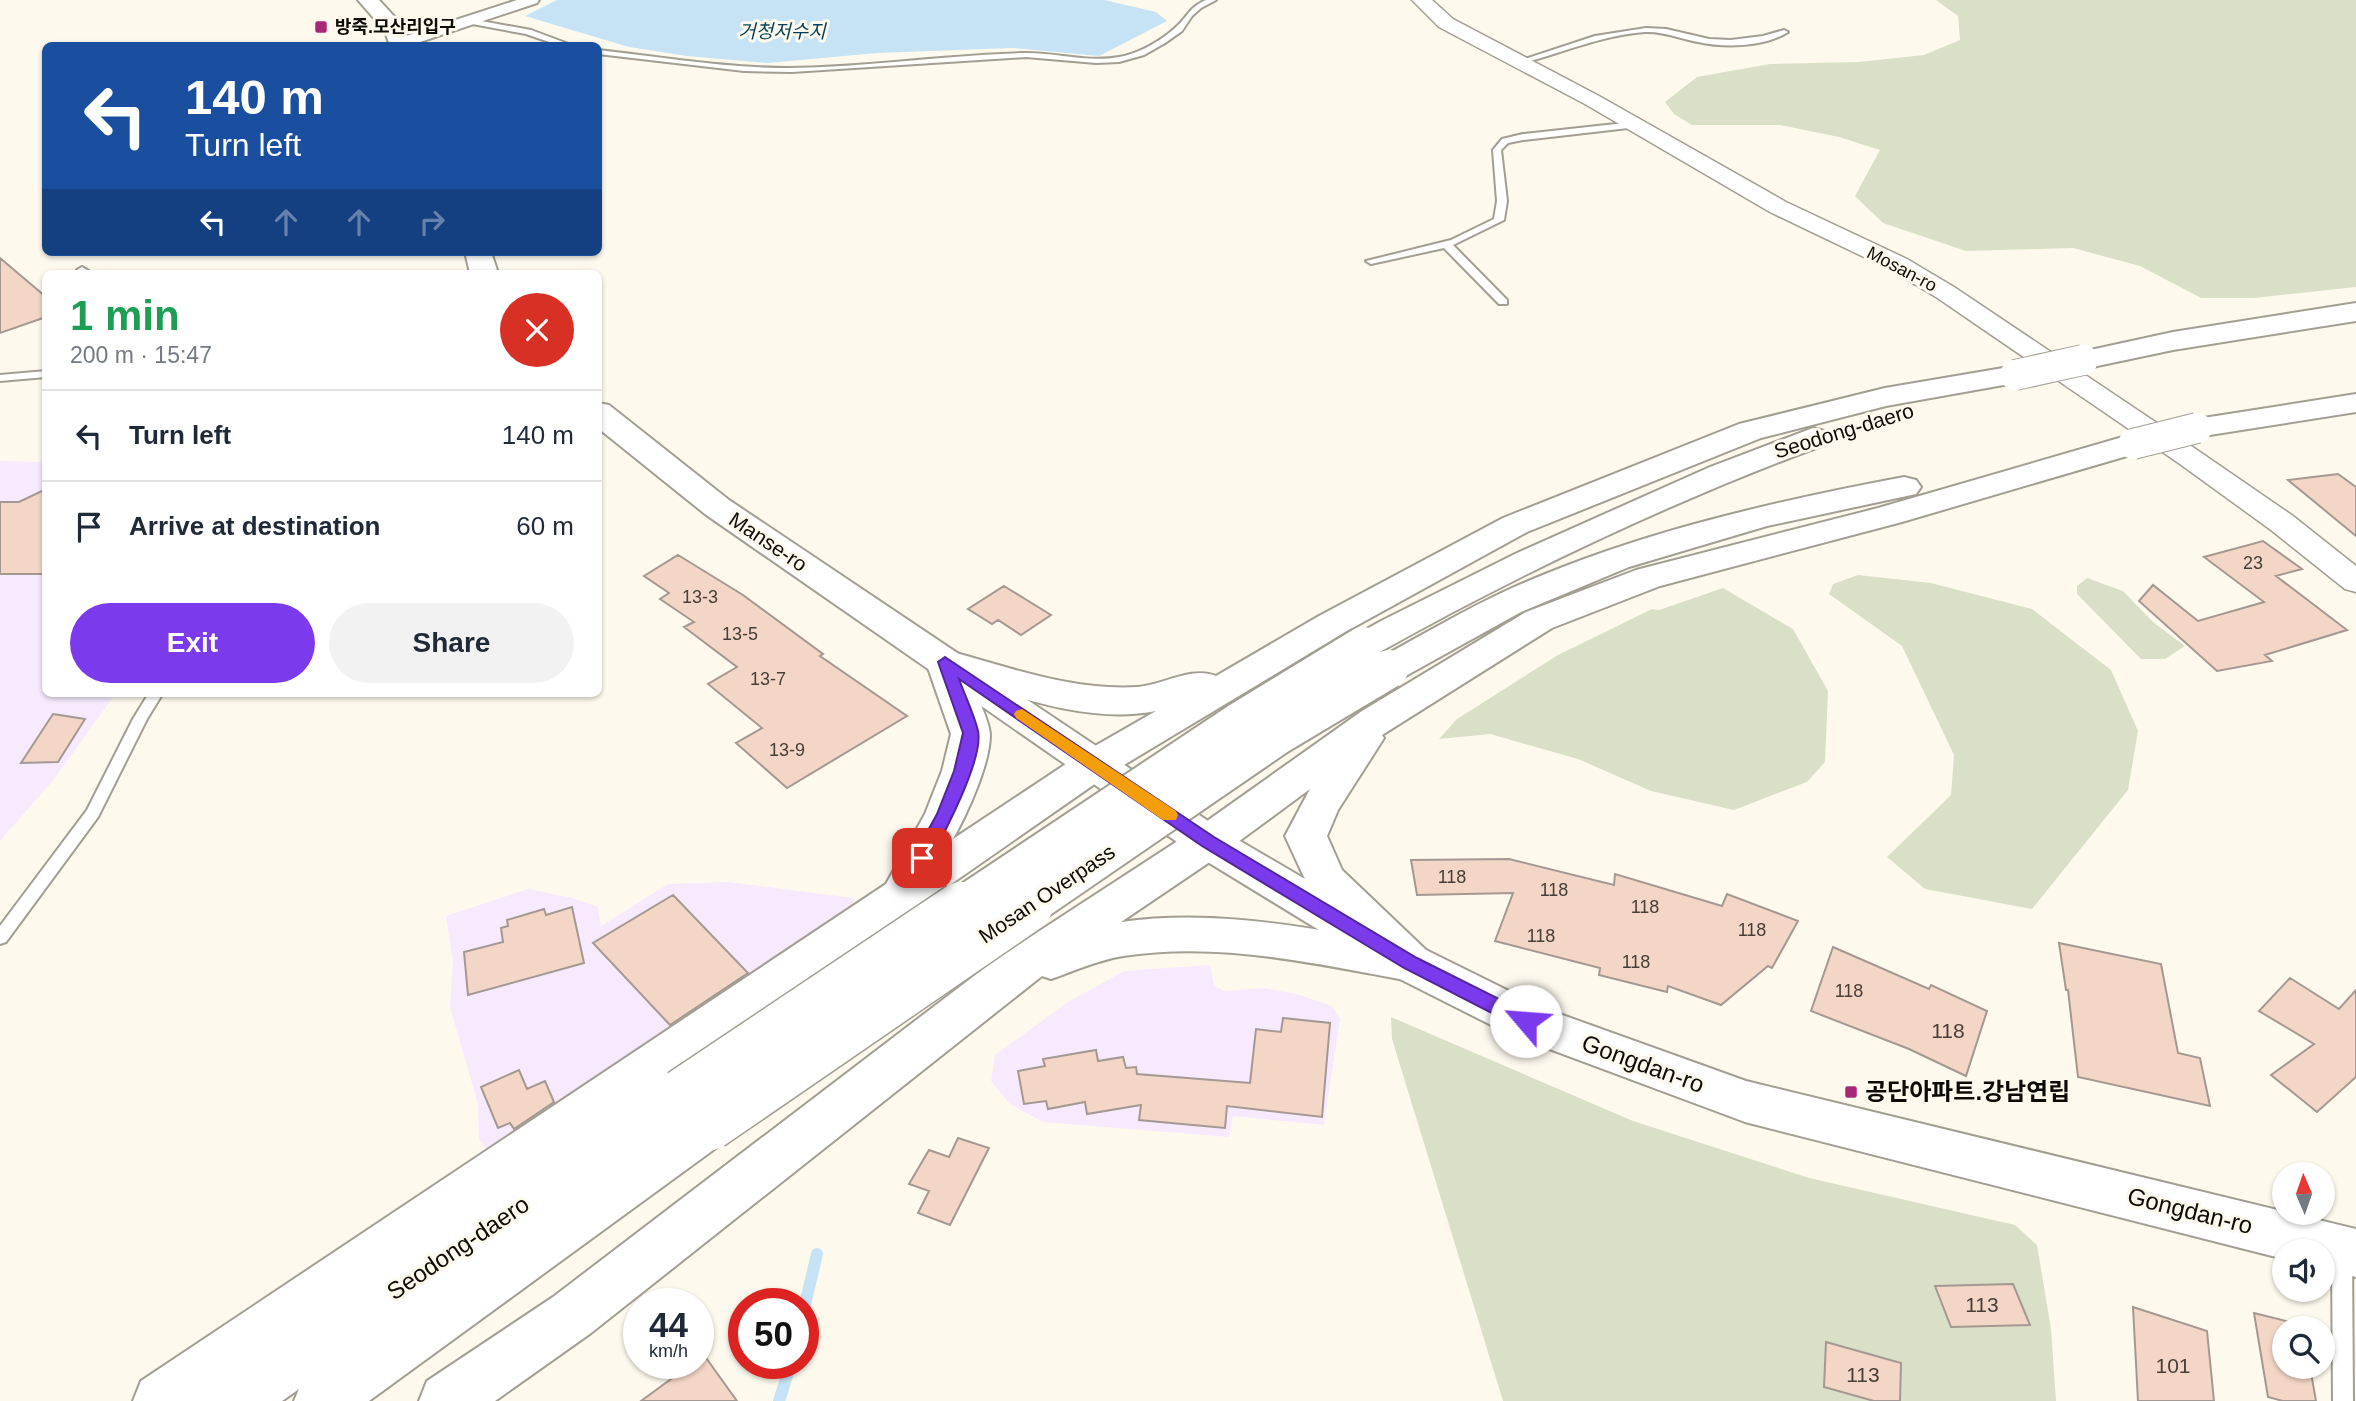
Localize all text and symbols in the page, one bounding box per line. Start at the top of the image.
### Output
place label: 방죽.모산리입구 [335,17,456,37]
marker: 방죽.모산리입구 [313,19,329,35]
water label: 거청저수지 [738,21,827,42]
icon: left [70,70,161,161]
text: 140 m [185,70,324,124]
text: Turn left [185,127,301,163]
icon: left [194,203,232,241]
icon: ahead [267,203,305,241]
icon: ahead [340,203,378,241]
icon: right [413,203,451,241]
street label: Mosan-ro [1864,242,1940,296]
text: 1 min [70,292,180,339]
button: close [500,293,574,367]
text: 200 m · 15:47 [70,342,212,368]
street label: Seodong-daero [1771,398,1916,463]
icon: left [70,417,108,455]
text: Turn left [129,420,231,450]
text: 140 m [502,420,574,450]
street label: Manse-ro [725,507,811,576]
icon: arrive [70,508,108,546]
text: Arrive at destination [129,511,380,541]
text: 60 m [516,511,574,541]
house number: 23 [2243,553,2263,573]
house number: 13-3 [682,587,718,607]
button: Exit [70,603,315,683]
button: Share [329,603,574,683]
house number: 13-5 [722,624,758,644]
house number: 13-7 [750,669,786,689]
house number: 13-9 [769,740,805,760]
pin [892,828,952,888]
icon: arrive [903,839,941,877]
street label: Mosan Overpass [974,840,1119,948]
house number: 118 [1438,867,1466,887]
house number: 118 [1540,880,1568,900]
house number: 118 [1631,897,1659,917]
house number: 118 [1738,920,1766,940]
house number: 118 [1527,926,1555,946]
house number: 118 [1622,952,1650,972]
house number: 118 [1835,981,1863,1001]
position arrow [1489,984,1563,1058]
house number: 118 [1931,1019,1965,1042]
street label: Gongdan-ro [1578,1029,1708,1098]
place label: 공단아파트.강남연립 [1865,1078,2070,1105]
marker: 공단아파트.강남연립 [1843,1084,1859,1100]
north arrow [2272,1162,2334,1225]
map controls [2272,1162,2335,1379]
street label: Gongdan-ro [2125,1182,2256,1239]
street label: Seodong-daero [382,1190,534,1305]
button: sound [2272,1239,2335,1302]
speed limit sign: 50 [728,1288,819,1379]
house number: 113 [1965,1293,1999,1316]
text: 44 [649,1305,688,1344]
button: search [2272,1316,2335,1379]
text: km/h [649,1341,688,1361]
house number: 101 [2155,1354,2191,1377]
house number: 113 [1846,1363,1880,1386]

